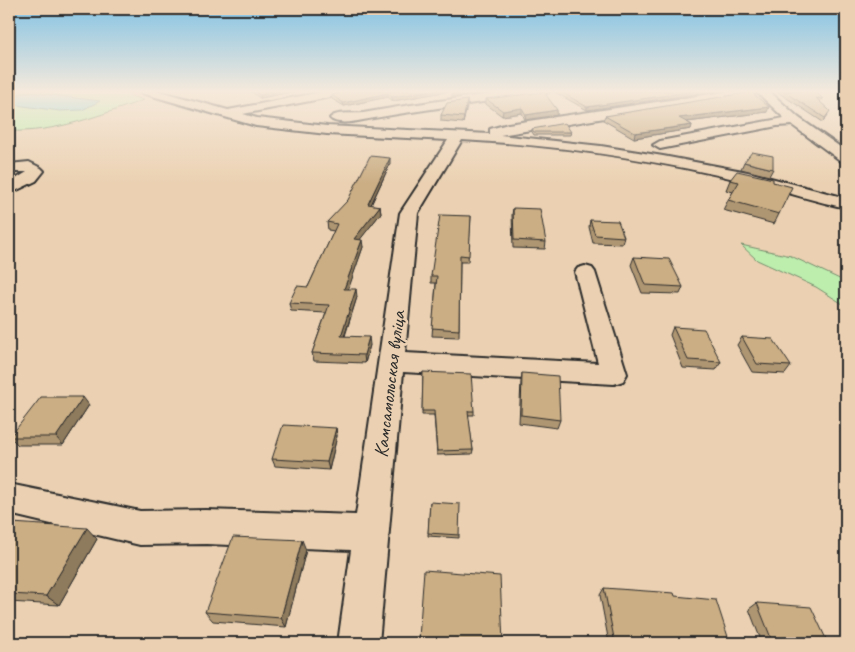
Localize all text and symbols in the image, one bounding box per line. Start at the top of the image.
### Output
street label: Камсамольская вуліца [368,308,411,459]

